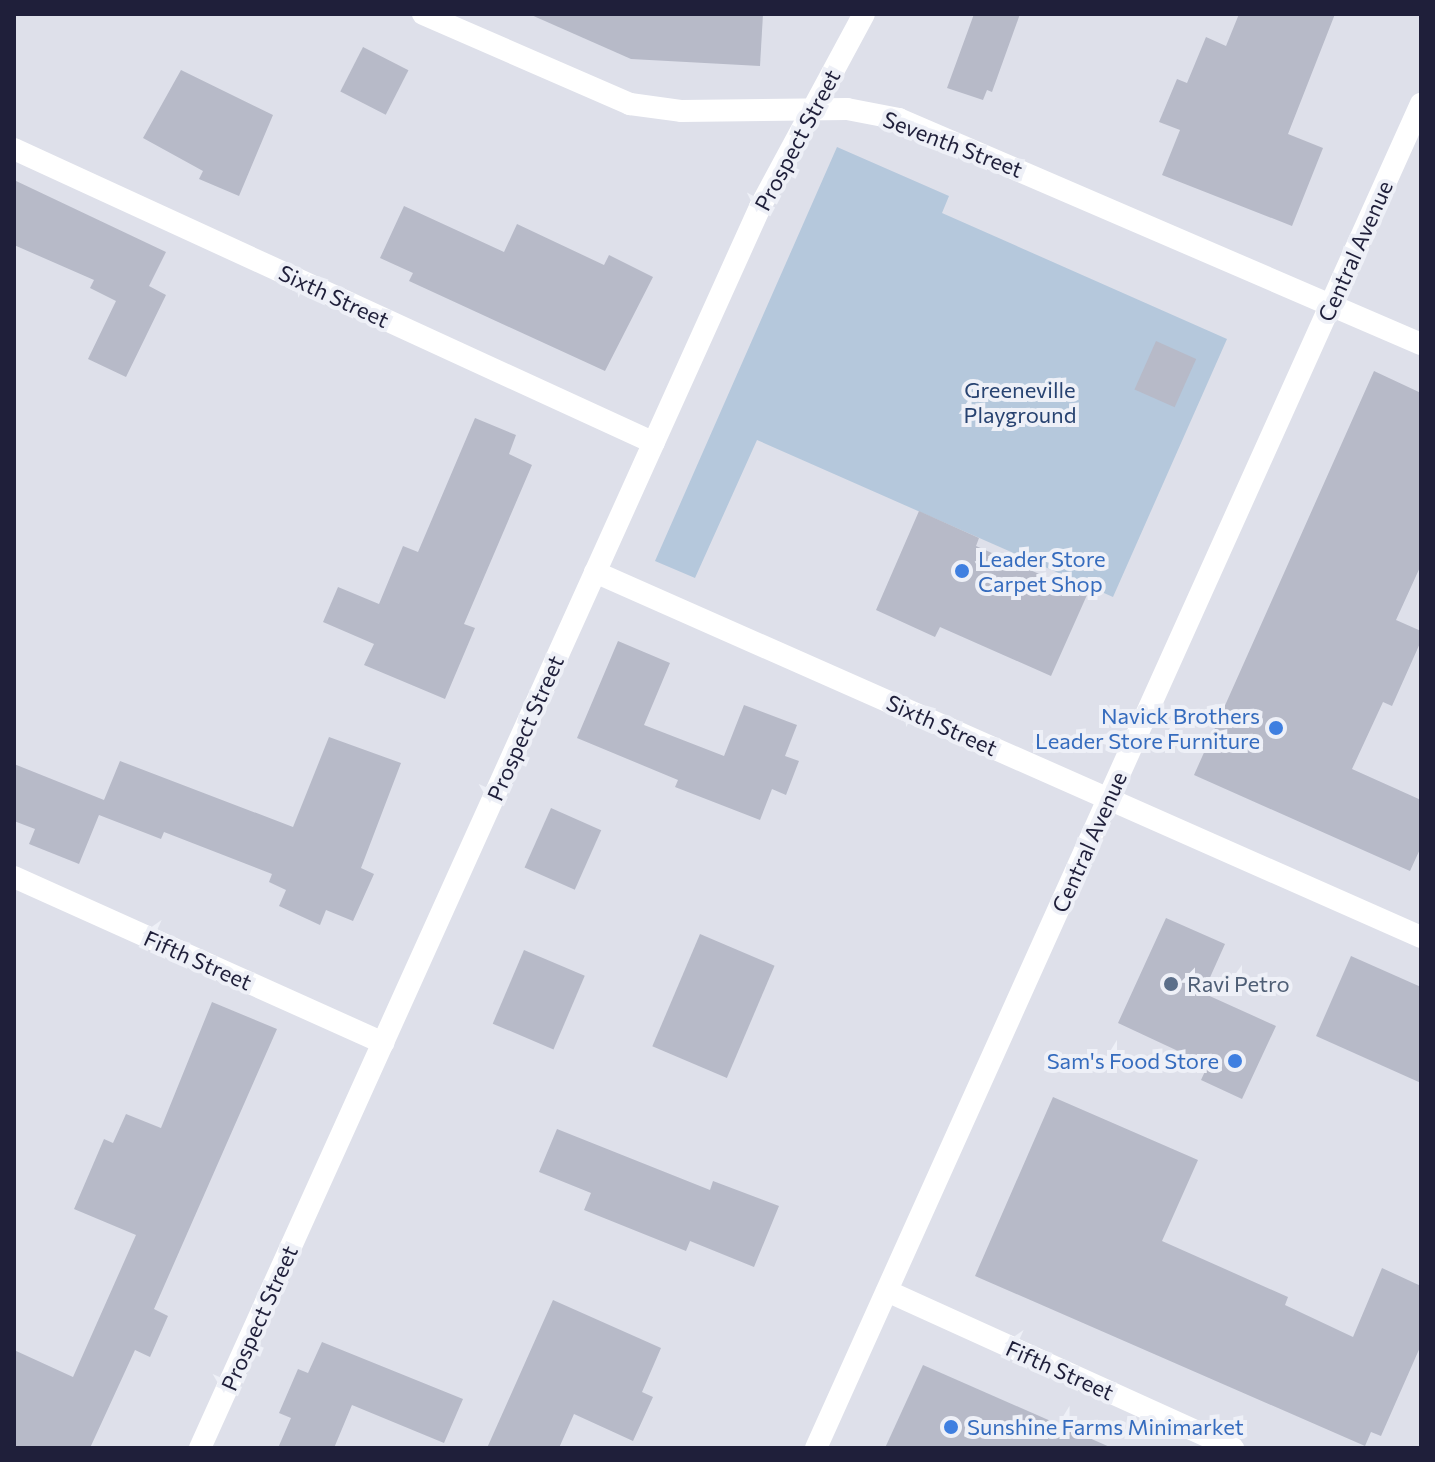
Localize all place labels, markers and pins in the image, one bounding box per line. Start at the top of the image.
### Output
place label: Leader Store Carpet Shop [978,545,1106,596]
marker: Leader Store Carpet Shop [953,562,971,580]
place label: Navick Brothers Leader Store Furniture [1035,702,1260,754]
marker: Navick Brothers Leader Store Furniture [1267,719,1285,737]
place label: Ravi Petro [1187,971,1290,997]
marker: Ravi Petro [1162,975,1180,993]
place label: Sam's Food Store [1047,1048,1219,1074]
marker: Sam's Food Store [1226,1052,1244,1070]
place label: Sunshine Farms Minimarket [967,1414,1244,1440]
marker: Sunshine Farms Minimarket [942,1418,960,1436]

